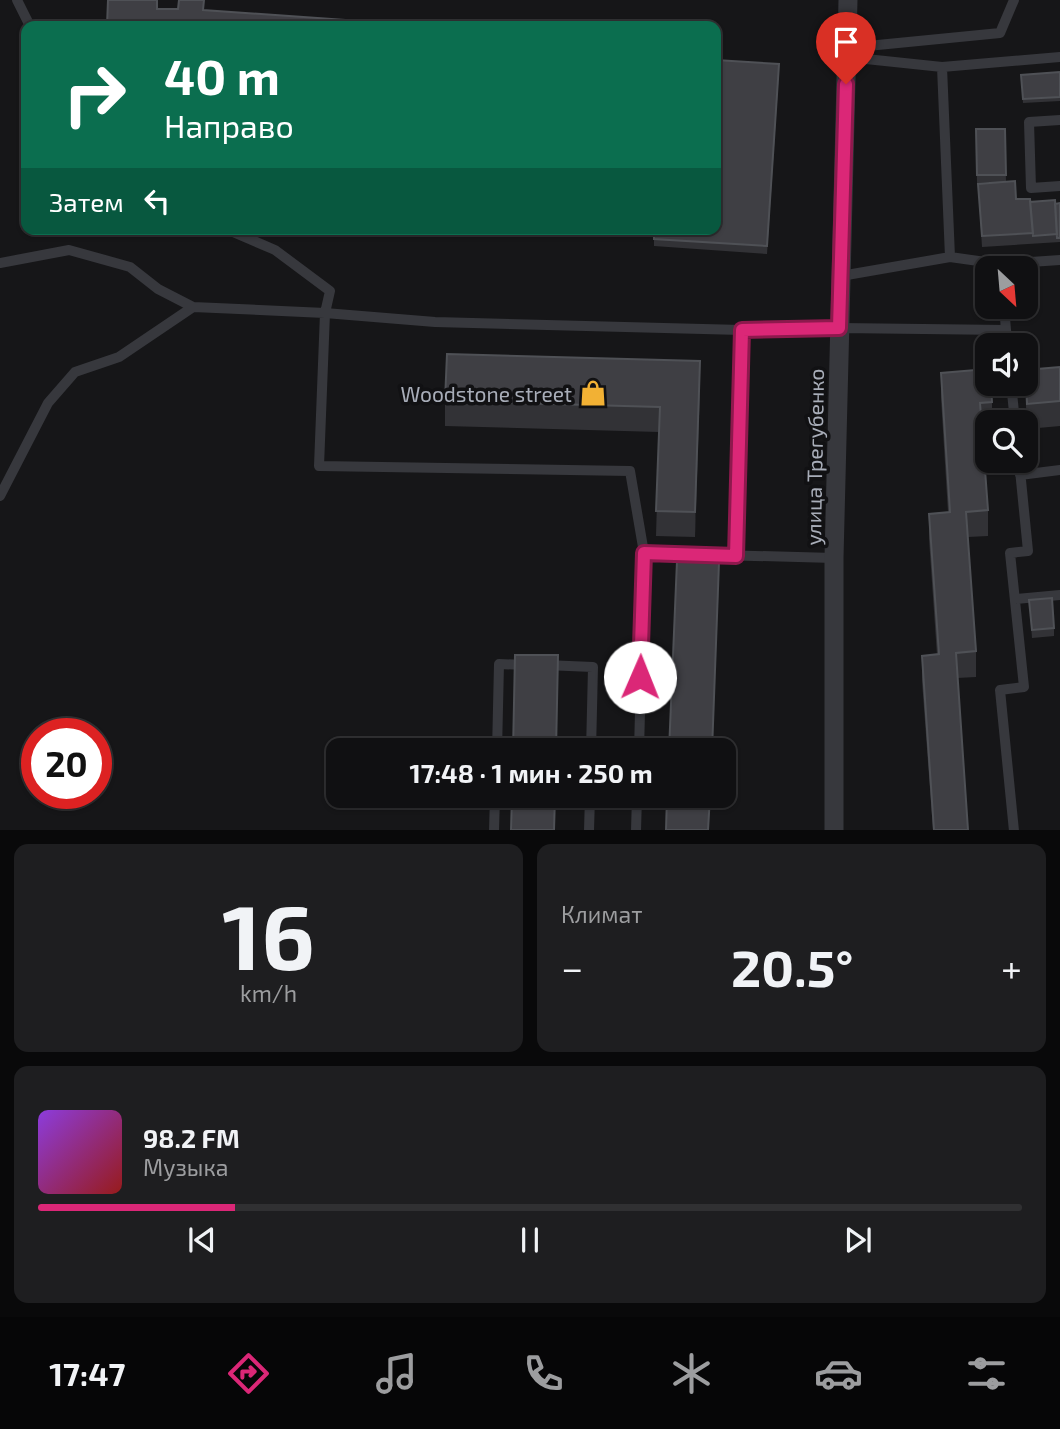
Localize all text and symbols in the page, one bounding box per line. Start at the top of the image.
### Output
pin [816,12.0,876,84]
icon: arrive [827,23,865,61]
text: 40 m [164,46,280,105]
icon: right [49,49,140,140]
text: Направо [164,106,294,144]
icon: left [138,182,176,220]
text: Затем [49,186,124,217]
north arrow [975,256,1038,318]
map controls [975,256,1038,473]
button: sound [975,333,1038,396]
street label: улица Трегубенко [800,368,829,546]
shop icon: Woodstone street [578,378,608,408]
place label: Woodstone street [400,381,572,406]
button: search [975,410,1038,473]
position arrow [603,640,677,714]
speed limit sign: 20 [21,718,112,809]
text: 17:48 · 1 мин · 250 m [409,757,653,788]
text: 16 [222,879,315,988]
text: Климат [561,900,642,928]
text: 20.5° [731,935,853,997]
text: − [561,944,583,990]
text: + [1001,944,1022,990]
text: km/h [240,979,297,1007]
text: 98.2 FM [143,1122,240,1153]
text: Музыка [143,1153,228,1181]
icon: previous [183,1221,221,1259]
icon: pause [511,1221,549,1259]
icon: next [839,1221,877,1259]
icon: directions [224,1349,273,1398]
icon: music [372,1349,421,1398]
icon: phone [519,1349,568,1398]
icon: climate [667,1349,716,1398]
icon: car [814,1349,863,1398]
icon: filters [962,1349,1011,1398]
text: 17:47 [49,1354,126,1392]

